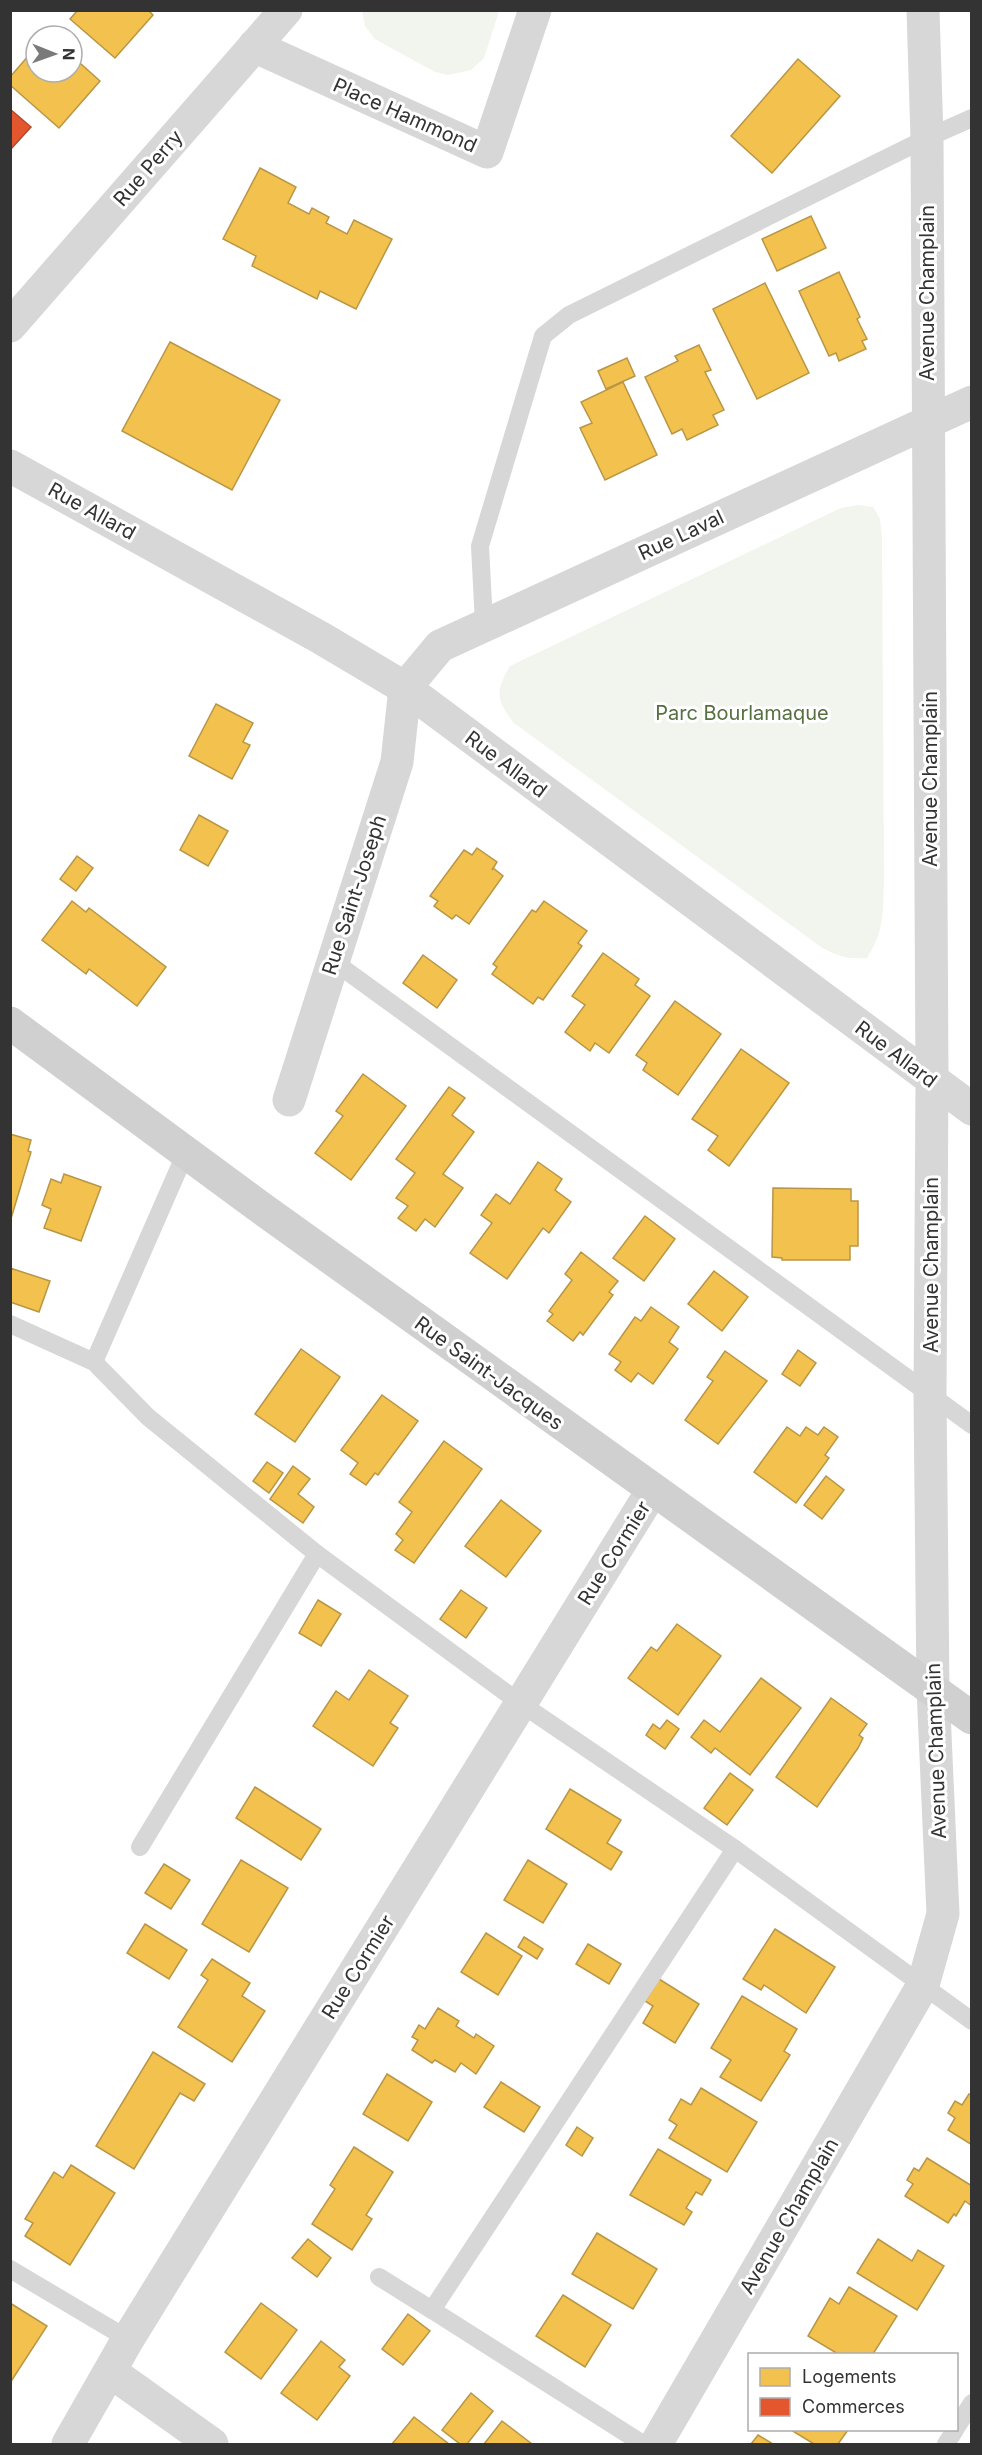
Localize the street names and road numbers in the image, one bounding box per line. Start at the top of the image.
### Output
street label: Place Hammond [329,73,481,157]
street label: Rue Perry [108,125,188,211]
street label: Avenue Champlain [915,205,939,381]
street label: Rue Allard [44,477,140,545]
street label: Rue Laval [634,505,728,565]
street label: Avenue Champlain [918,691,942,867]
street label: Rue Allard [460,725,552,803]
street label: Rue Saint-Joseph [317,812,391,978]
street label: Rue Allard [850,1015,942,1093]
street label: Avenue Champlain [919,1177,943,1353]
street label: Rue Saint-Jacques [410,1311,568,1435]
street label: Rue Cormier [573,1496,656,1609]
street label: Avenue Champlain [921,1663,951,1839]
street label: Rue Cormier [317,1910,400,2023]
street label: Avenue Champlain [735,2134,843,2298]

